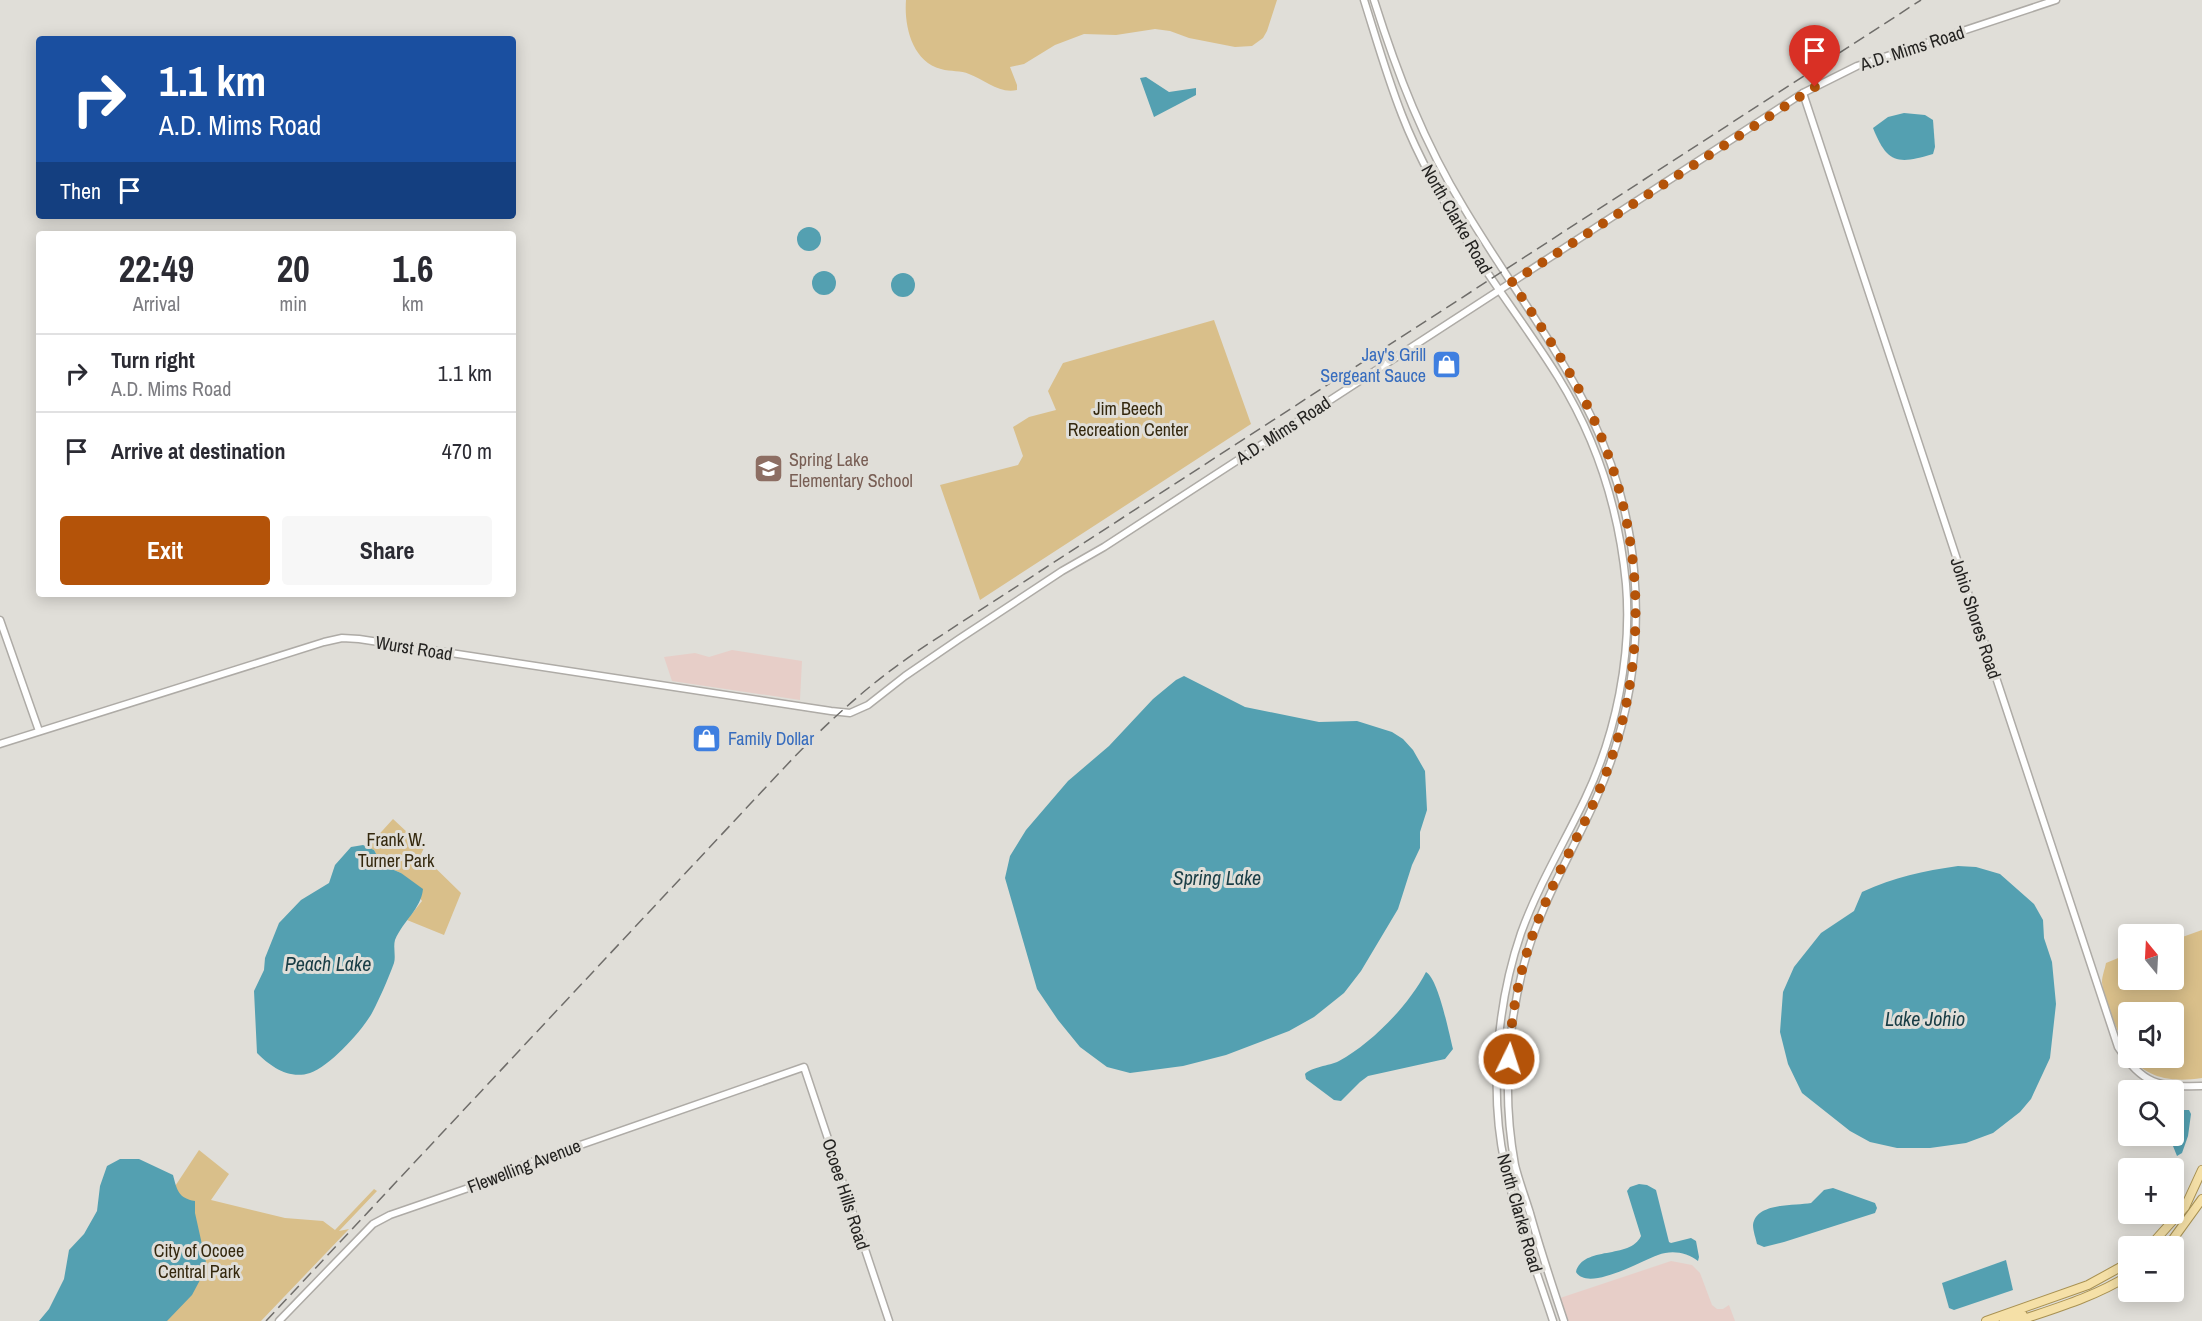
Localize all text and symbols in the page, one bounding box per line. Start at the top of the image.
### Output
street label: A.D. Mims Road [1856,19,1967,77]
pin [1789,25,1840,87]
icon: arrive [1798,34,1831,67]
text: 1.1 km [159,53,266,109]
icon: right [60,60,138,138]
text: A.D. Mims Road [159,107,321,143]
street label: North Clarke Road [1416,160,1498,278]
icon: arrive [113,174,146,207]
text: Then [60,176,101,206]
text: 22:49 [119,245,194,293]
text: 20 [277,245,310,293]
text: 1.6 [392,245,433,293]
text: Arrival [133,290,180,317]
text: min [280,290,307,317]
text: km [402,290,424,317]
place label: Jay's Grill Sergeant Sauce [1320,342,1426,388]
text: Turn right [111,345,195,375]
shop icon: Jay's Grill Sergeant Sauce [1431,348,1463,380]
icon: right [60,357,93,390]
text: 1.1 km [438,358,492,388]
text: A.D. Mims Road [111,375,231,402]
street label: A.D. Mims Road [1230,390,1335,471]
park label: Jim Beech Recreation Center [1068,396,1188,442]
icon: arrive [60,435,93,468]
text: Arrive at destination [111,436,285,466]
text: 470 m [442,436,492,466]
place label: Spring Lake Elementary School [789,447,913,493]
school or university icon: Spring Lake Elementary School [752,453,784,485]
button: Exit [60,516,270,585]
button: Share [282,516,492,585]
street label: Johio Shores Road [1945,554,2007,682]
street label: Wurst Road [374,630,454,666]
shop icon: Family Dollar [691,722,723,754]
place label: Family Dollar [728,726,814,751]
park label: Frank W. Turner Park [358,827,435,873]
water label: Spring Lake [1173,864,1261,891]
north arrow [2118,924,2184,990]
map controls [2118,924,2184,1302]
water label: Peach Lake [285,950,371,977]
button: sound [2118,1002,2184,1068]
water label: Lake Johio [1885,1005,1965,1032]
position arrow [1477,1027,1541,1091]
button: search [2118,1080,2184,1146]
street label: Flewelling Avenue [464,1133,584,1199]
street label: Ocoee Hills Road [816,1135,876,1253]
street label: North Clarke Road [1491,1151,1549,1275]
button: + [2118,1158,2184,1224]
button: − [2118,1236,2184,1302]
park label: City of Ocoee Central Park [154,1238,244,1284]

